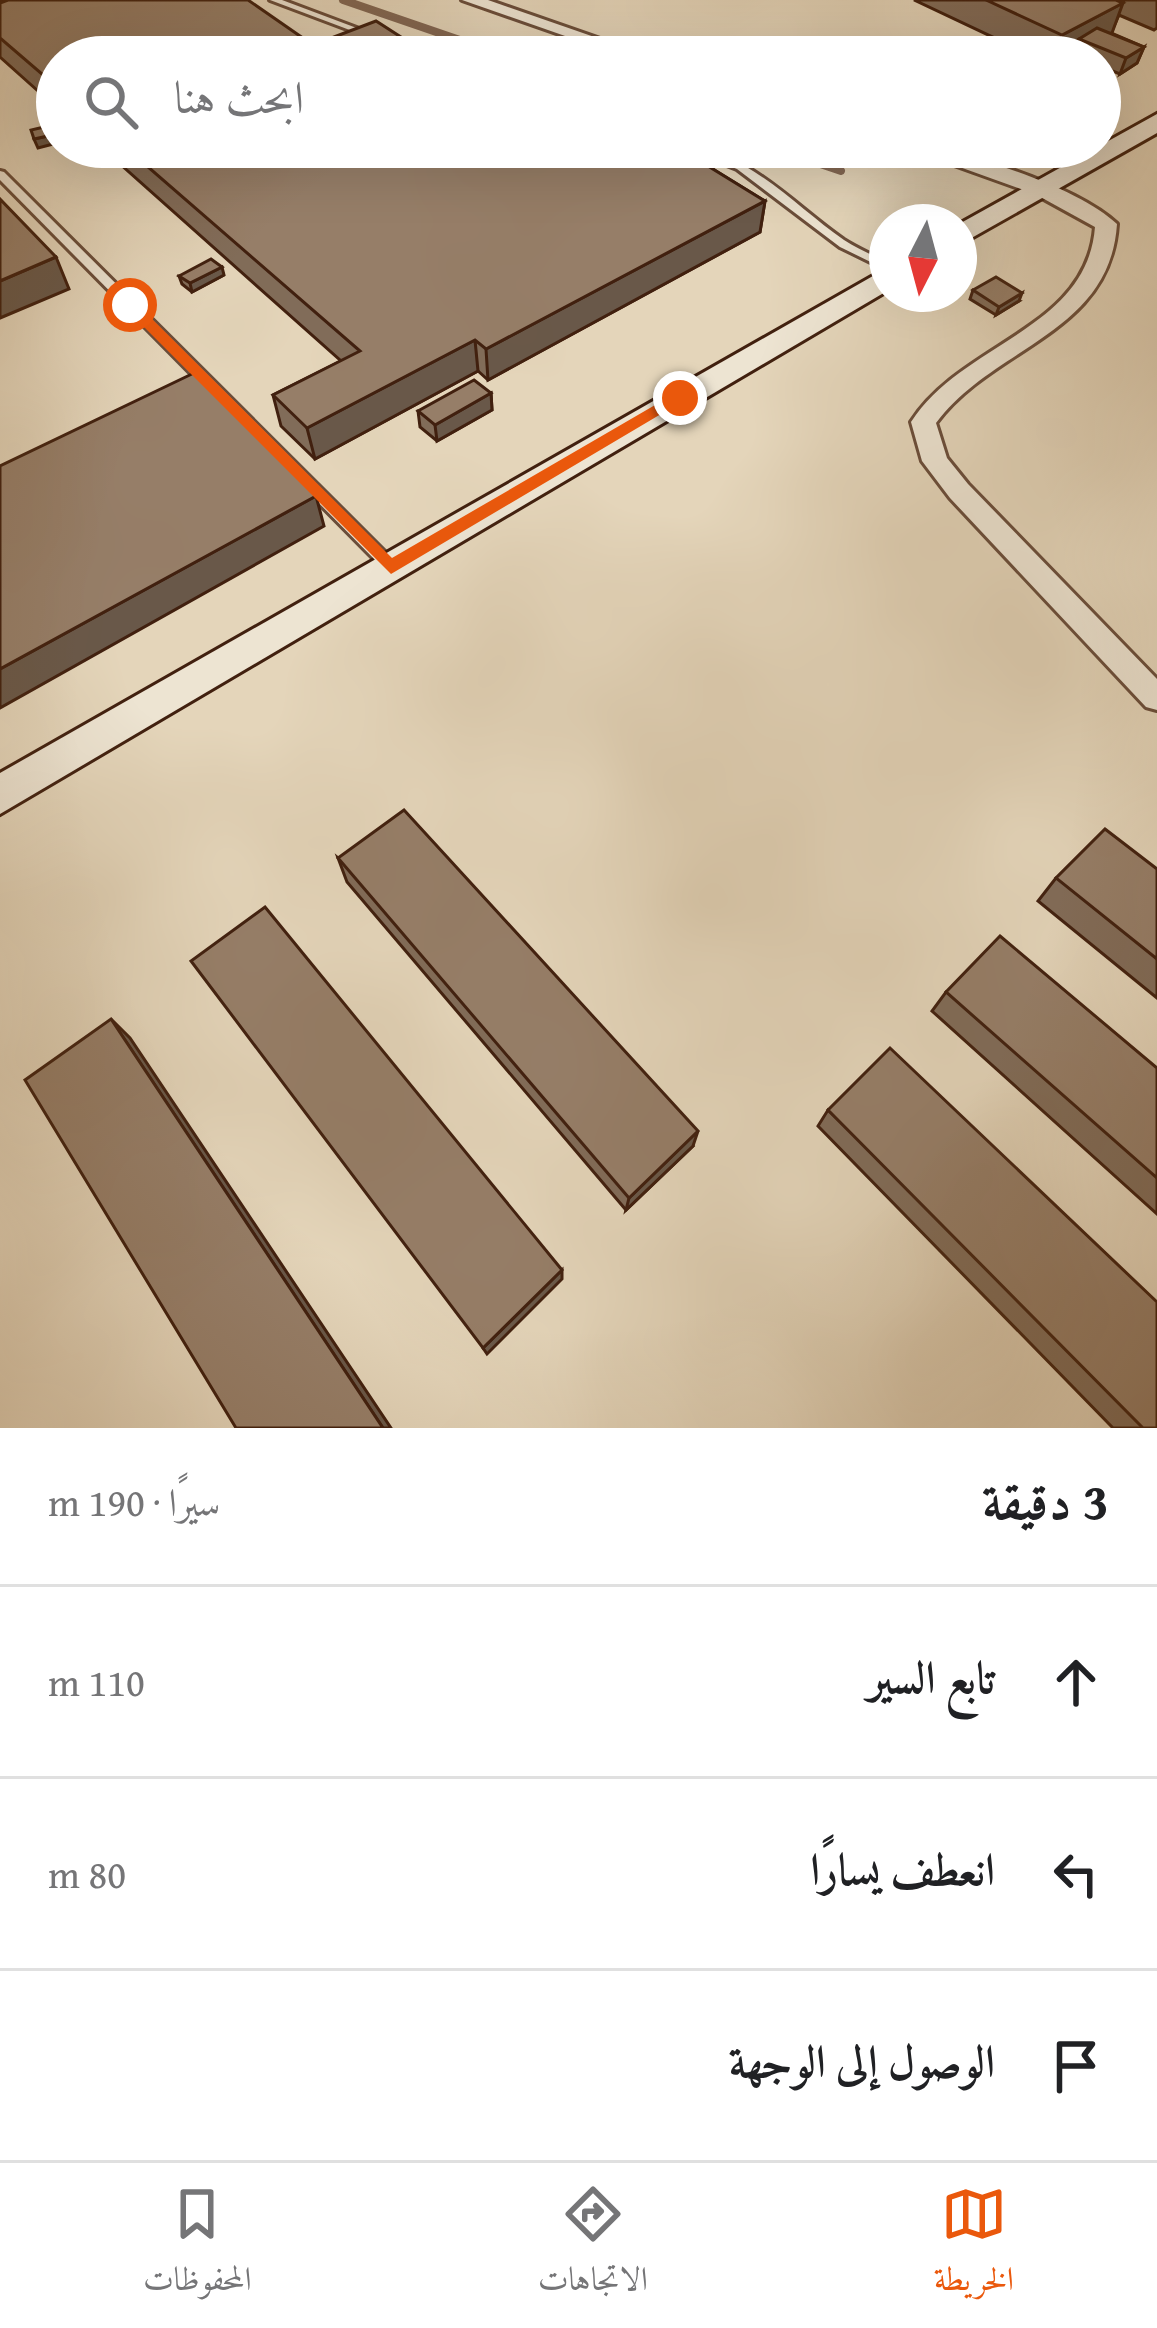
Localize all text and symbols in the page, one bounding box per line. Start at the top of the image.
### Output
search box [36,36,1121,168]
text: ابحث هنا [174,64,304,129]
icon: search [78,69,144,135]
north arrow [869,204,977,312]
route start [103,278,157,332]
route end [653,371,707,425]
text: 3 دقيقة [982,1463,1109,1538]
text: سيرًا · 190 m [48,1473,220,1530]
text: تابع السير [868,1644,995,1709]
icon: ahead [1043,1649,1109,1715]
text: 110 m [48,1653,145,1710]
text: انعطف يسارًا [810,1836,995,1901]
icon: left [1043,1841,1109,1907]
text: 80 m [48,1845,126,1902]
text: الوصول إلى الوجهة [729,2028,995,2093]
icon: arrive [1043,2033,1109,2099]
tab: المحفوظات [143,2181,252,2311]
tab: الاتجاهات [538,2181,648,2311]
tab: الخريطة [934,2181,1014,2311]

